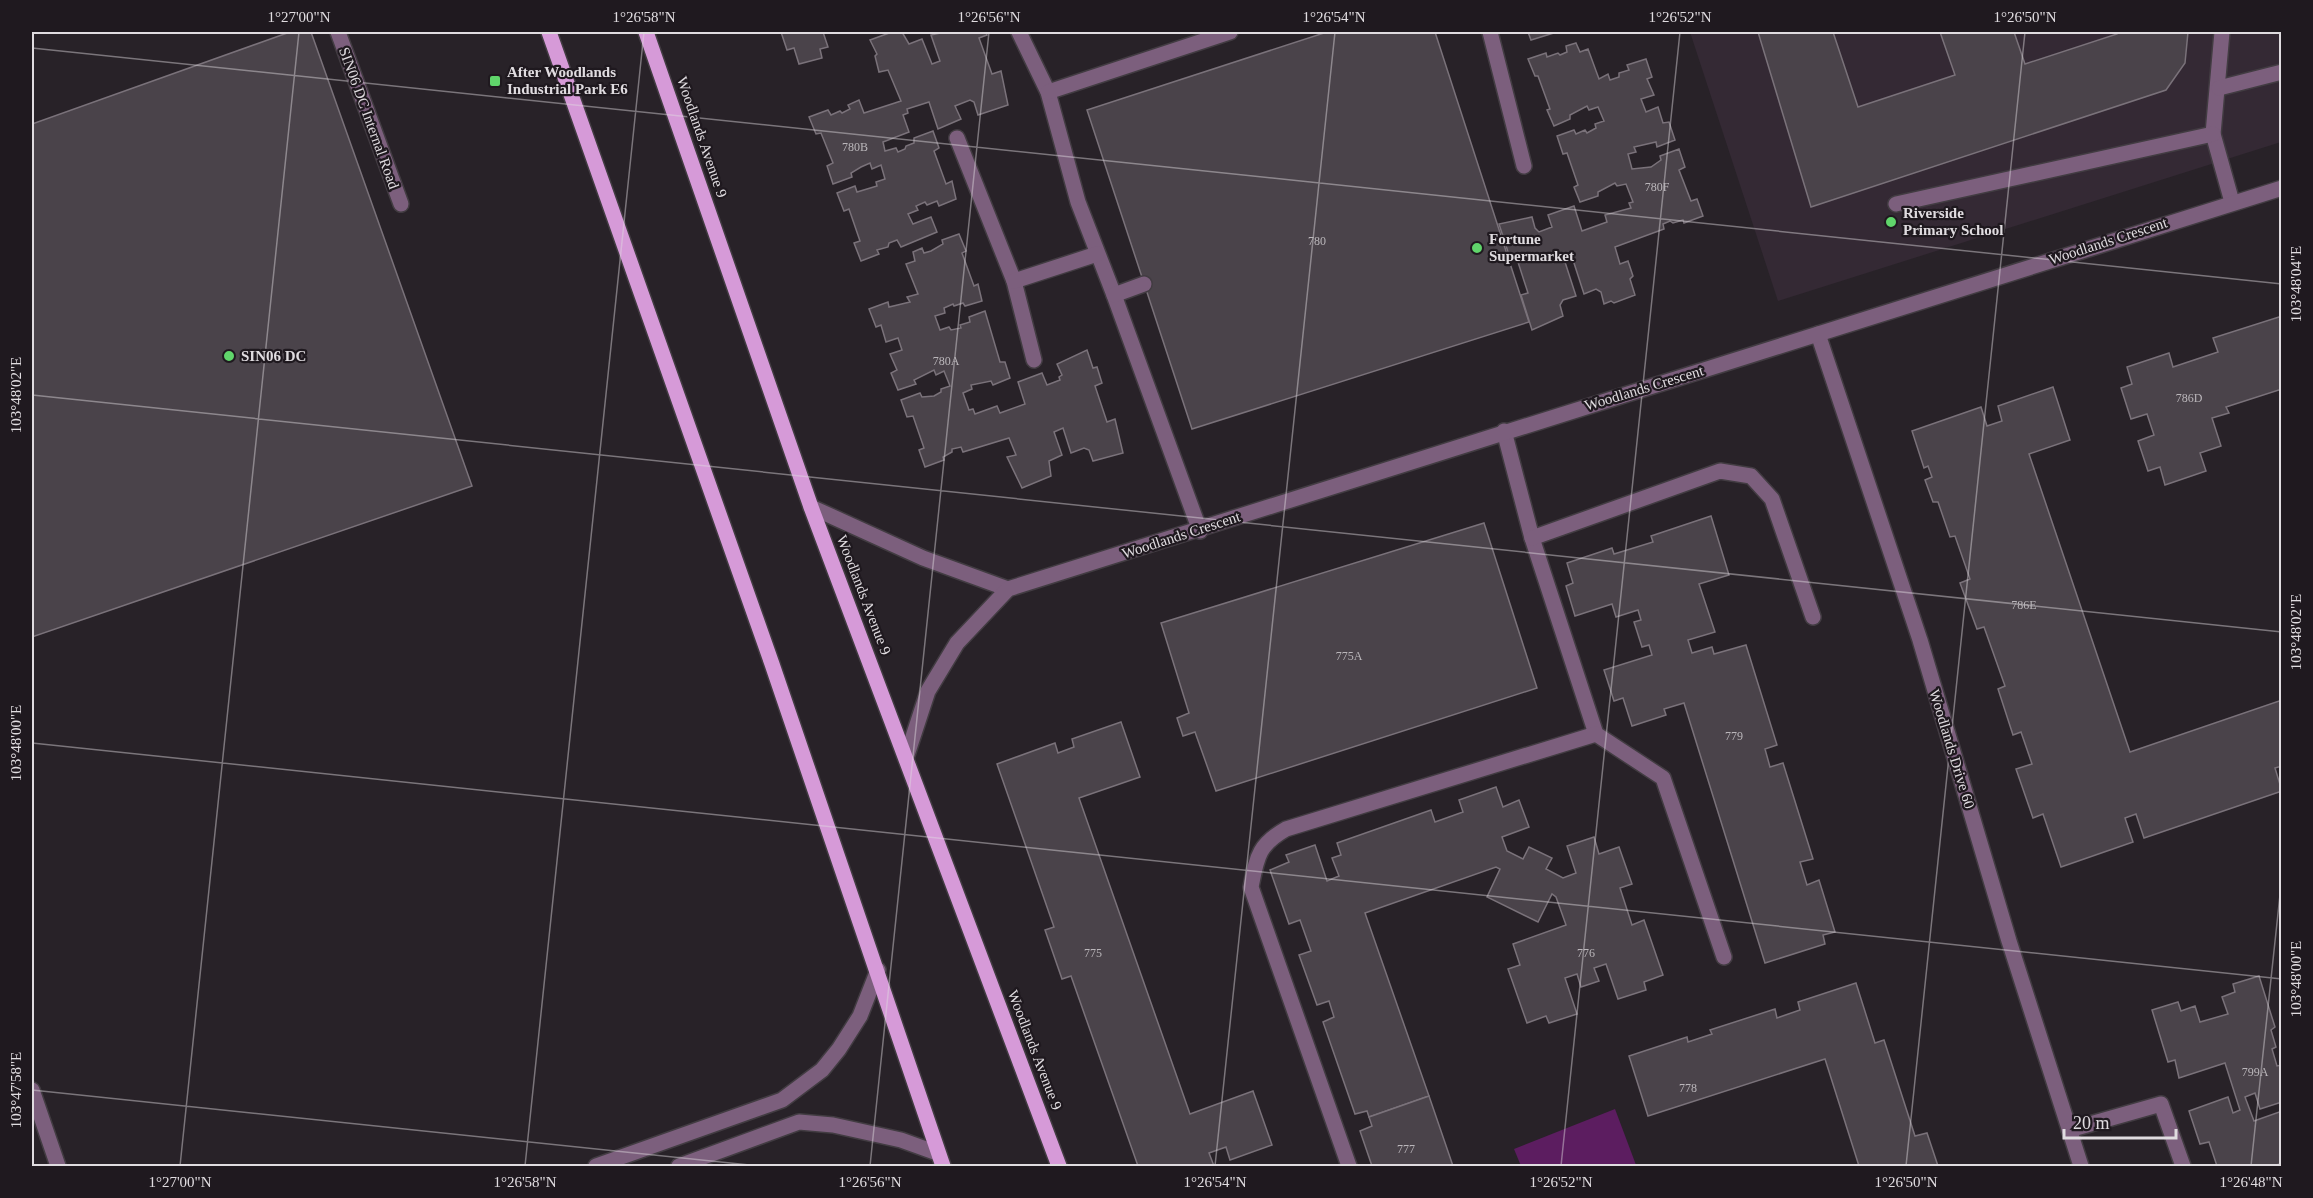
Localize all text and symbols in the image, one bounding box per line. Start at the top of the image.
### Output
text: 1°27'00"N [267,9,331,25]
text: 1°26'58"N [612,9,676,25]
text: 1°26'56"N [957,9,1021,25]
text: 1°26'54"N [1302,9,1366,25]
text: 1°26'52"N [1648,9,1712,25]
text: 1°26'50"N [1993,9,2057,25]
street label: SIN06 DC Internal Road [336,45,402,191]
place label: After Woodlands Industrial Park E6 [507,64,628,97]
marker: After Woodlands Industrial Park E6 [488,74,502,88]
street label: Woodlands Avenue 9 [674,74,730,200]
house number: 780B [842,140,868,154]
house number: 780F [1645,180,1670,194]
place label: Riverside Primary School [1903,205,2003,238]
street label: Woodlands Crescent [2047,214,2170,268]
marker: Riverside Primary School [1884,215,1898,229]
place label: Fortune Supermarket [1489,231,1574,264]
house number: 780 [1308,234,1326,248]
marker: Fortune Supermarket [1470,241,1484,255]
text: 103°48'04"E [2288,246,2304,322]
place label: SIN06 DC [241,348,306,364]
marker: SIN06 DC [222,349,236,363]
house number: 780A [933,354,960,368]
text: 103°48'02"E [8,357,24,433]
street label: Woodlands Crescent [1583,362,1706,414]
house number: 786D [2176,391,2203,405]
street label: Woodlands Crescent [1120,508,1243,562]
street label: Woodlands Avenue 9 [834,533,894,657]
text: 103°48'02"E [2288,594,2304,670]
house number: 786E [2011,598,2037,612]
house number: 775A [1336,649,1363,663]
street label: Woodlands Drive 60 [1926,687,1978,811]
text: 103°48'00"E [8,705,24,781]
house number: 779 [1725,729,1743,743]
text: 103°48'00"E [2288,941,2304,1017]
house number: 775 [1084,946,1102,960]
house number: 776 [1577,946,1595,960]
street label: Woodlands Avenue 9 [1005,988,1065,1112]
text: 103°47'58"E [8,1052,24,1128]
house number: 799A [2242,1065,2269,1079]
house number: 778 [1679,1081,1697,1095]
scale bar [2064,1102,2176,1140]
text: 20 m [2073,1113,2110,1133]
house number: 777 [1397,1142,1415,1156]
text: 1°27'00"N [148,1174,212,1190]
text: 1°26'58"N [493,1174,557,1190]
text: 1°26'56"N [838,1174,902,1190]
text: 1°26'54"N [1183,1174,1247,1190]
text: 1°26'52"N [1529,1174,1593,1190]
text: 1°26'50"N [1874,1174,1938,1190]
text: 1°26'48"N [2219,1174,2283,1190]

